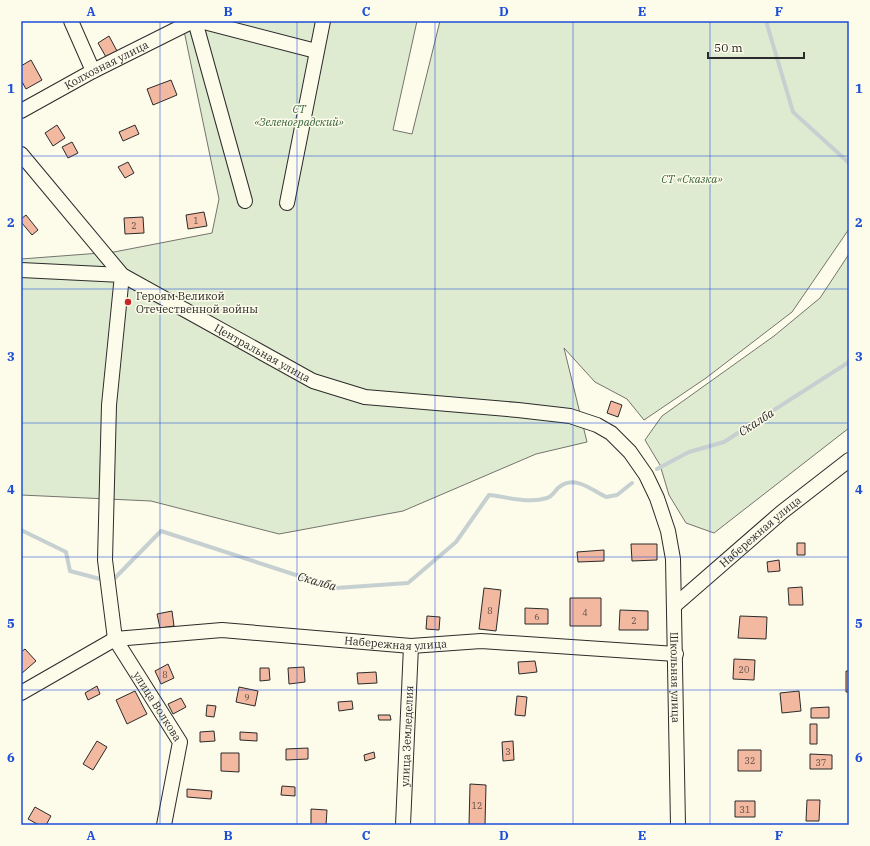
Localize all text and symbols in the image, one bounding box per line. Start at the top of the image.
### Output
text: A [86,3,96,20]
text: B [223,3,233,20]
text: C [362,3,371,20]
text: D [499,3,509,20]
text: E [638,3,646,20]
text: F [775,3,783,20]
scale bar [708,34,804,60]
street label: Колхозная улица [62,37,151,93]
text: 50 m [714,40,743,55]
text: 1 [7,80,15,97]
text: 1 [855,80,863,97]
park label: СТ «Зеленоградский» [254,102,344,129]
park label: СТ «Сказка» [661,172,723,186]
text: 2 [7,214,15,231]
text: 2 [855,214,863,231]
house number: 1 [193,215,199,226]
house number: 2 [131,220,137,231]
place label: Героям Великой Отечественной войны [136,289,258,316]
marker: Героям Великой Отечественной войны [123,297,133,307]
street label: Центральная улица [212,321,313,385]
text: 3 [7,348,15,365]
text: 3 [855,348,863,365]
water label: Скалба [735,405,777,439]
text: 4 [7,481,15,498]
text: 4 [855,481,863,498]
street label: Набережная улица [717,493,804,570]
water label: Скалба [296,568,338,594]
house number: 8 [487,605,493,616]
house number: 4 [582,607,588,618]
house number: 6 [534,611,540,622]
text: 5 [7,615,15,632]
house number: 2 [631,615,637,626]
text: 5 [855,615,863,632]
street label: Школьная улица [667,632,683,723]
street label: Набережная улица [344,633,447,653]
house number: 20 [739,664,749,675]
street label: улица Волкова [130,669,185,744]
house number: 8 [162,669,168,680]
street label: улица Земледелия [398,685,416,787]
house number: 9 [244,692,250,703]
house number: 3 [505,746,511,757]
text: 6 [7,749,15,766]
text: 6 [855,749,863,766]
house number: 32 [745,755,755,766]
house number: 37 [816,757,826,768]
house number: 12 [472,800,482,811]
house number: 31 [740,804,750,815]
text: A [86,827,96,844]
text: B [223,827,233,844]
text: C [362,827,371,844]
text: D [499,827,509,844]
text: E [638,827,646,844]
text: F [775,827,783,844]

